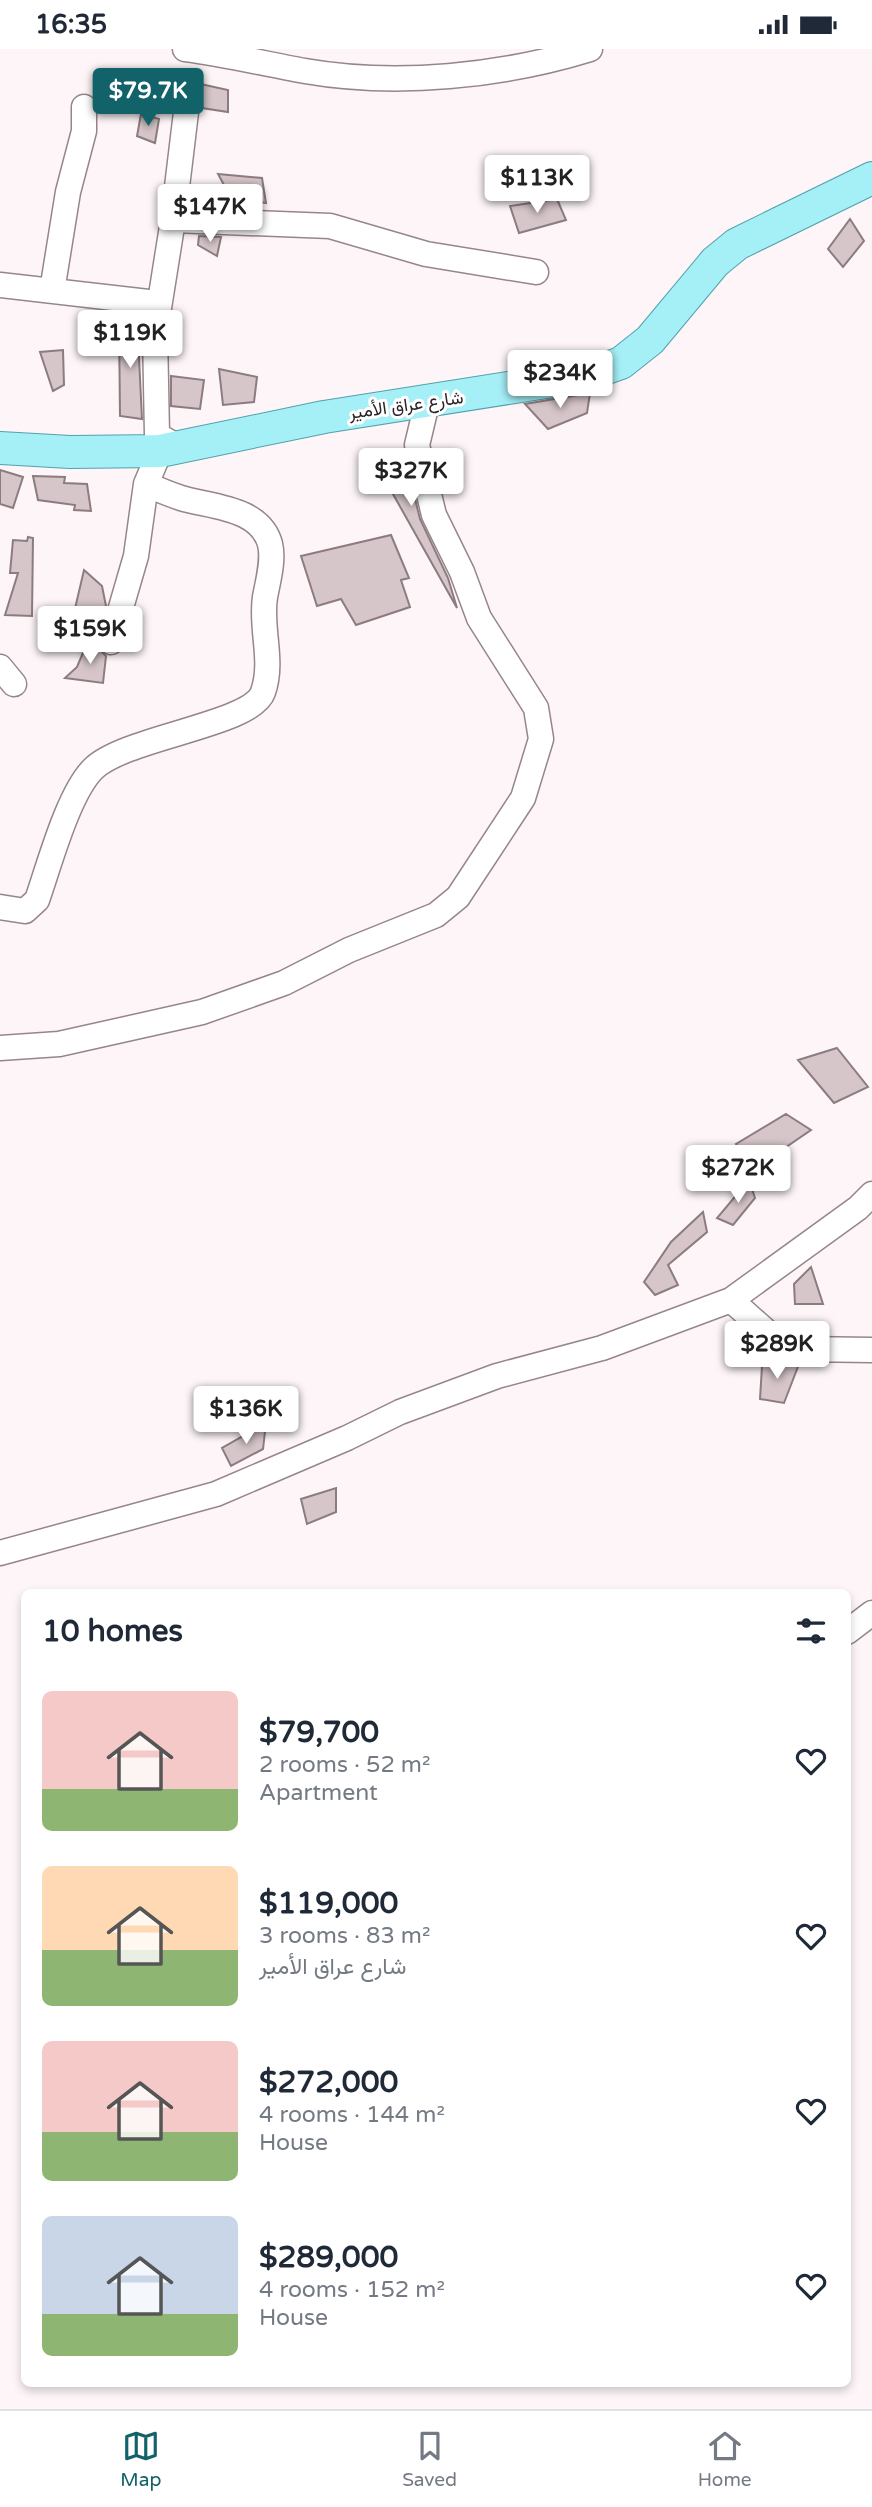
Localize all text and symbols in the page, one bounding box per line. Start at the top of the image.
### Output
text: 16:35 [35,9,107,40]
pin: $79.7K [91,69,205,128]
text: $79.7K [109,77,187,105]
pin: $113K [488,155,586,215]
text: $113K [501,164,573,192]
pin: $147K [161,185,259,244]
text: $147K [174,193,246,221]
pin: $119K [81,311,179,370]
text: $119K [94,319,166,347]
pin: $234K [511,351,609,410]
text: $234K [524,359,596,387]
street label: شارع عراق الأمير [346,386,465,425]
pin: $327K [362,449,460,508]
text: $327K [375,457,447,485]
pin: $159K [41,607,139,666]
text: $159K [54,615,126,643]
pin: $272K [689,1145,787,1205]
text: $272K [702,1154,774,1182]
pin: $289K [728,1321,826,1381]
text: $289K [741,1330,813,1358]
pin: $136K [197,1387,295,1446]
text: $136K [210,1395,282,1423]
icon: filters [792,1612,830,1650]
text: 10 homes [42,1613,183,1650]
text: $79,700 [259,1714,379,1751]
icon: home [98,1719,182,1803]
icon: heart [792,1742,830,1780]
text: 2 rooms · 52 m² [259,1751,430,1779]
text: Apartment [259,1779,378,1807]
text: $119,000 [259,1885,398,1922]
icon: home [98,1894,182,1978]
icon: heart [792,1917,830,1955]
text: 3 rooms · 83 m² [259,1922,430,1950]
text: شارع عراق الأمير [259,1953,406,1981]
text: $272,000 [259,2064,398,2101]
icon: home [98,2069,182,2153]
icon: heart [792,2092,830,2130]
text: 4 rooms · 144 m² [259,2101,445,2129]
text: House [259,2129,328,2157]
text: $289,000 [259,2239,398,2276]
icon: home [98,2244,182,2328]
icon: heart [792,2267,830,2305]
text: 4 rooms · 152 m² [259,2276,445,2304]
text: House [259,2304,328,2332]
tab: Map [120,2427,161,2491]
tab: Saved [402,2427,457,2491]
tab: Home [698,2427,752,2491]

